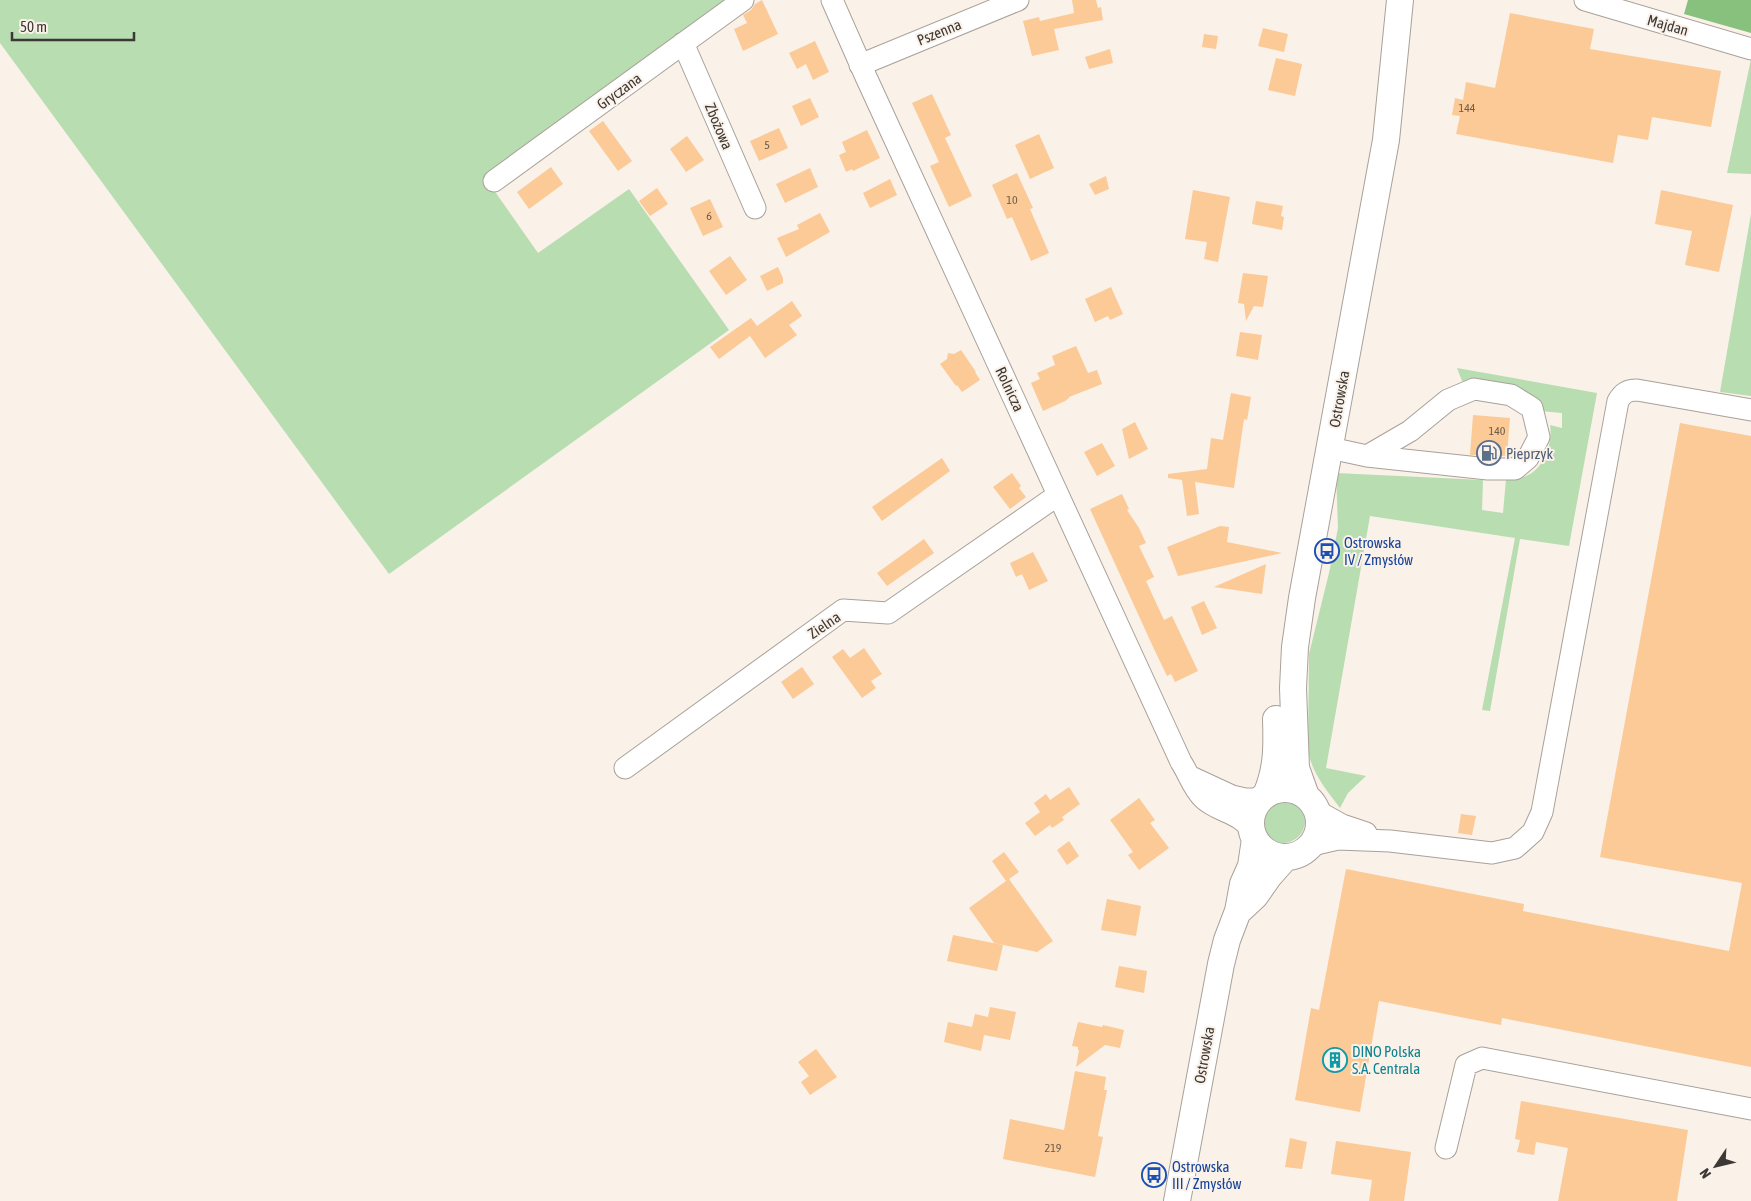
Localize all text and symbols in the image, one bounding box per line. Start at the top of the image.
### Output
scale bar [12,10,135,42]
street label: Majdan [1646,11,1690,39]
street label: Pszenna [914,15,964,49]
text: 50 m [20,18,47,35]
street label: Gryczana [594,69,644,113]
street label: Zbożowa [702,100,736,152]
house number: 144 [1459,101,1476,115]
house number: 5 [764,138,770,152]
house number: 10 [1006,193,1018,207]
house number: 6 [706,209,712,223]
street label: Rolnicza [992,364,1028,414]
street label: Ostrowska [1326,369,1352,429]
house number: 140 [1489,424,1506,438]
fuel station icon: Pieprzyk [1476,440,1502,466]
place label: Pieprzyk [1506,445,1553,462]
place label: Ostrowska IV / Zmysłów [1344,534,1413,568]
bus stop icon: Ostrowska IV / Zmysłów [1314,538,1340,564]
street label: Zielna [805,608,843,642]
street label: Ostrowska [1191,1025,1217,1085]
place label: DINO Polska S.A. Centrala [1352,1043,1421,1077]
building icon: DINO Polska S.A. Centrala [1322,1047,1348,1073]
house number: 219 [1045,1141,1062,1155]
north arrow [1691,1141,1741,1191]
place label: Ostrowska III / Zmysłów [1172,1158,1241,1192]
bus stop icon: Ostrowska III / Zmysłów [1141,1162,1167,1188]
text: N [1696,1165,1714,1181]

